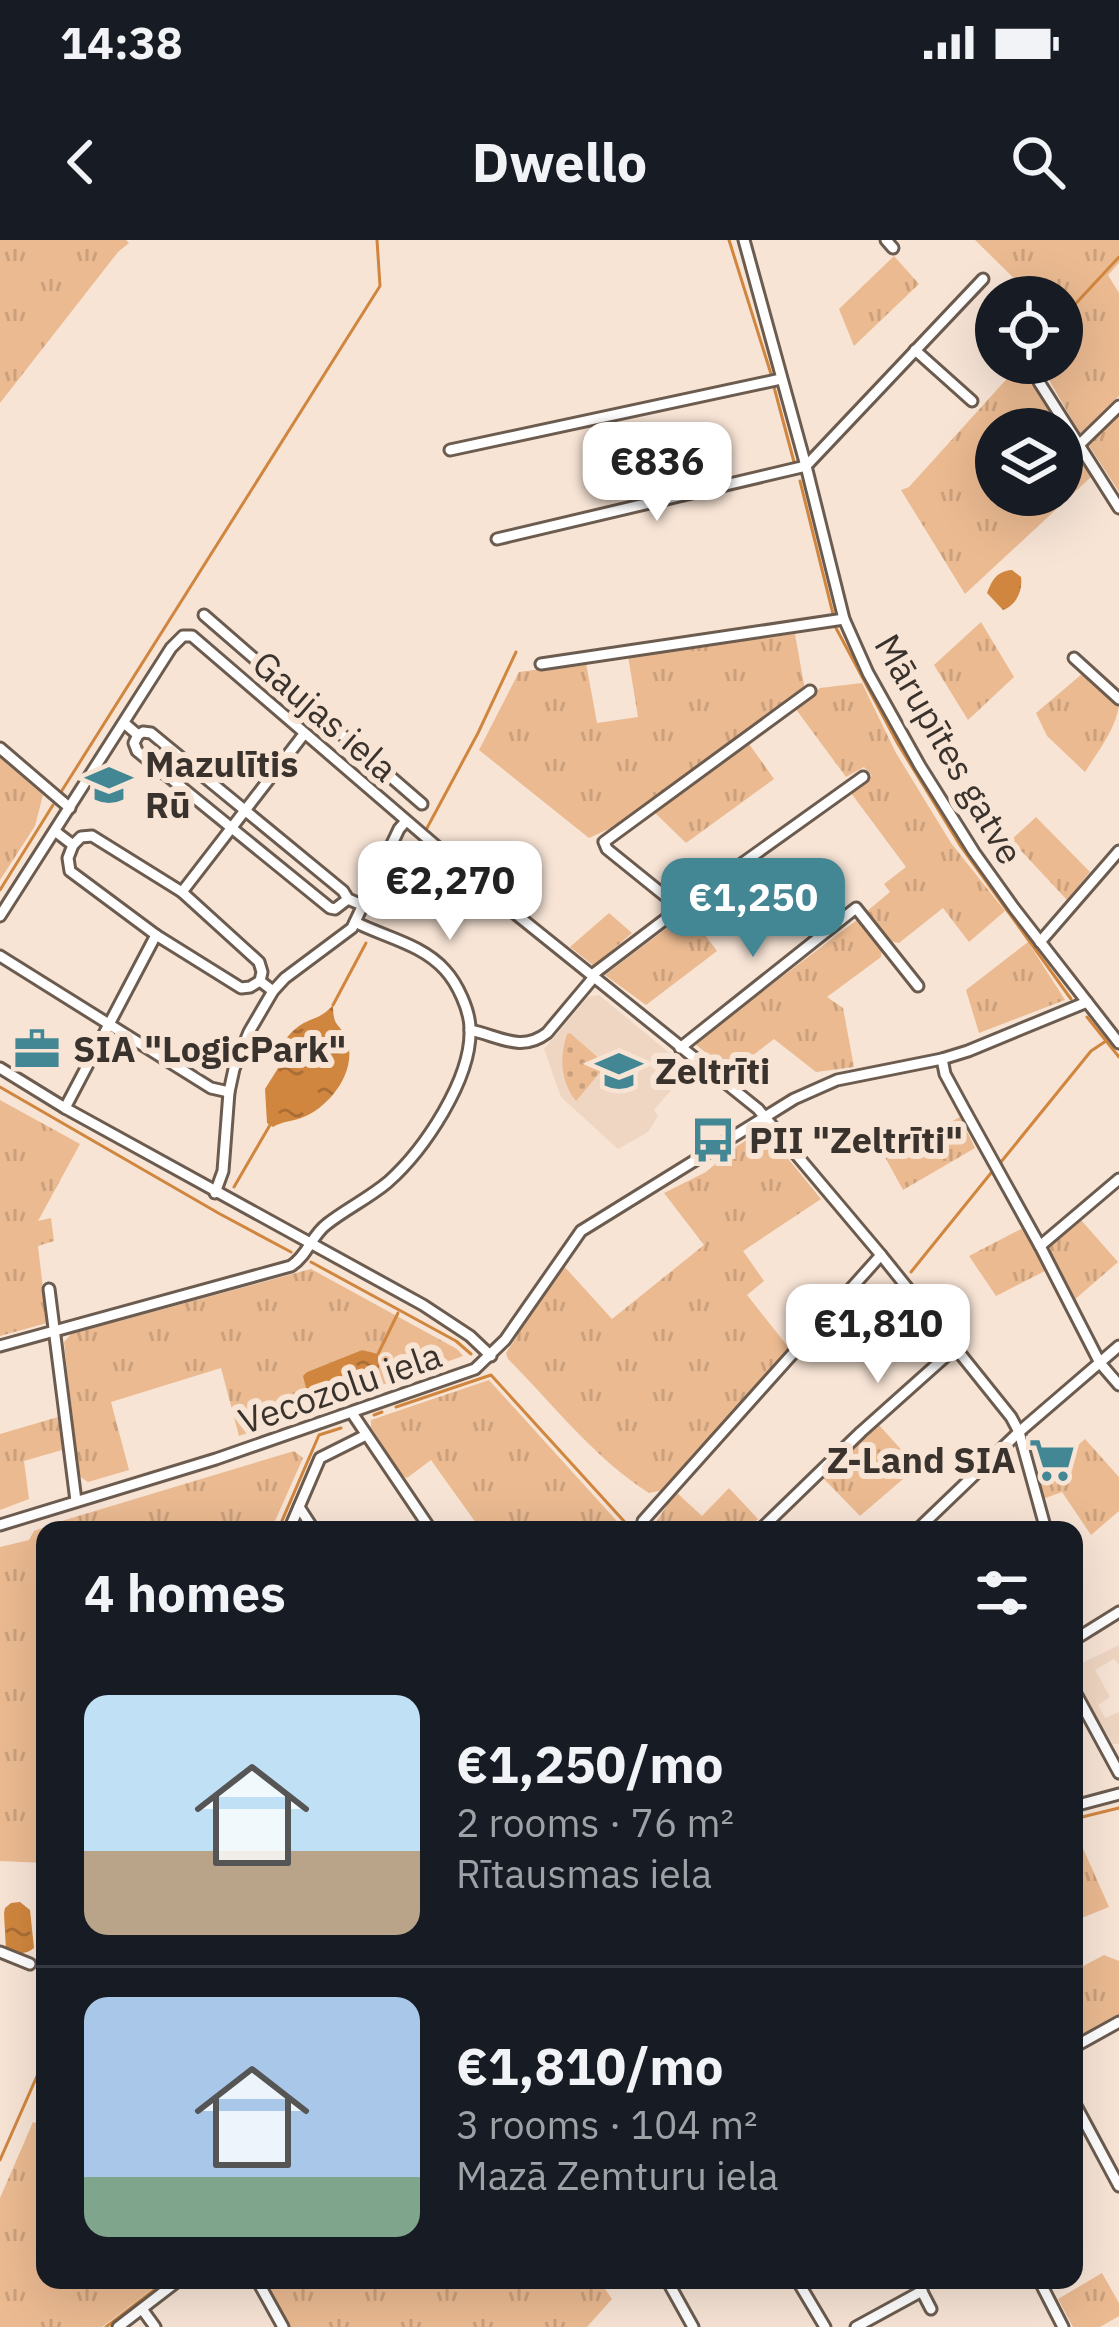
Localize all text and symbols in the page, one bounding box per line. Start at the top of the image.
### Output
text: 14:38 [60,13,183,71]
text: Dwello [472,127,647,197]
icon: back [48,129,114,195]
icon: search [1005,129,1071,195]
map controls [975,276,1083,516]
button: locate [975,276,1083,384]
button: layers [975,408,1083,516]
pin: €836 [586,422,728,524]
text: €836 [610,435,704,486]
street label: Mārupītes gatve [865,625,1034,872]
street label: Gaujas iela [243,640,407,791]
place label: Mazulītis Rū [145,740,299,828]
school or university icon: Mazulītis Rū [84,760,134,810]
pin: €2,270 [352,841,548,943]
text: €2,270 [385,854,515,905]
pin: €1,250 [655,858,851,960]
text: €1,250 [688,871,818,922]
office icon: SIA "LogicPark" [12,1024,62,1074]
place label: SIA "LogicPark" [73,1025,346,1072]
school or university icon: Zeltrīti [594,1046,644,1096]
place label: Zeltrīti [655,1047,770,1094]
bus stop icon: PII "Zeltrīti" [688,1115,738,1165]
place label: PII "Zeltrīti" [749,1116,963,1163]
pin: €1,810 [780,1284,976,1386]
text: €1,810 [813,1297,943,1348]
street label: Vecozolu iela [232,1331,447,1444]
supermarket icon: Z-Land SIA [1027,1435,1077,1485]
place label: Z-Land SIA [827,1436,1016,1483]
text: 4 homes [84,1560,286,1626]
icon: filters [969,1560,1035,1626]
text: €1,250/mo [456,1731,724,1797]
icon: home [180,1743,324,1887]
text: 2 rooms · 76 m² [456,1797,734,1848]
text: Rītausmas iela [456,1848,712,1899]
text: €1,810/mo [456,2033,724,2099]
icon: home [180,2045,324,2189]
text: 3 rooms · 104 m² [456,2099,758,2150]
text: Mazā Zemturu iela [456,2150,779,2201]

